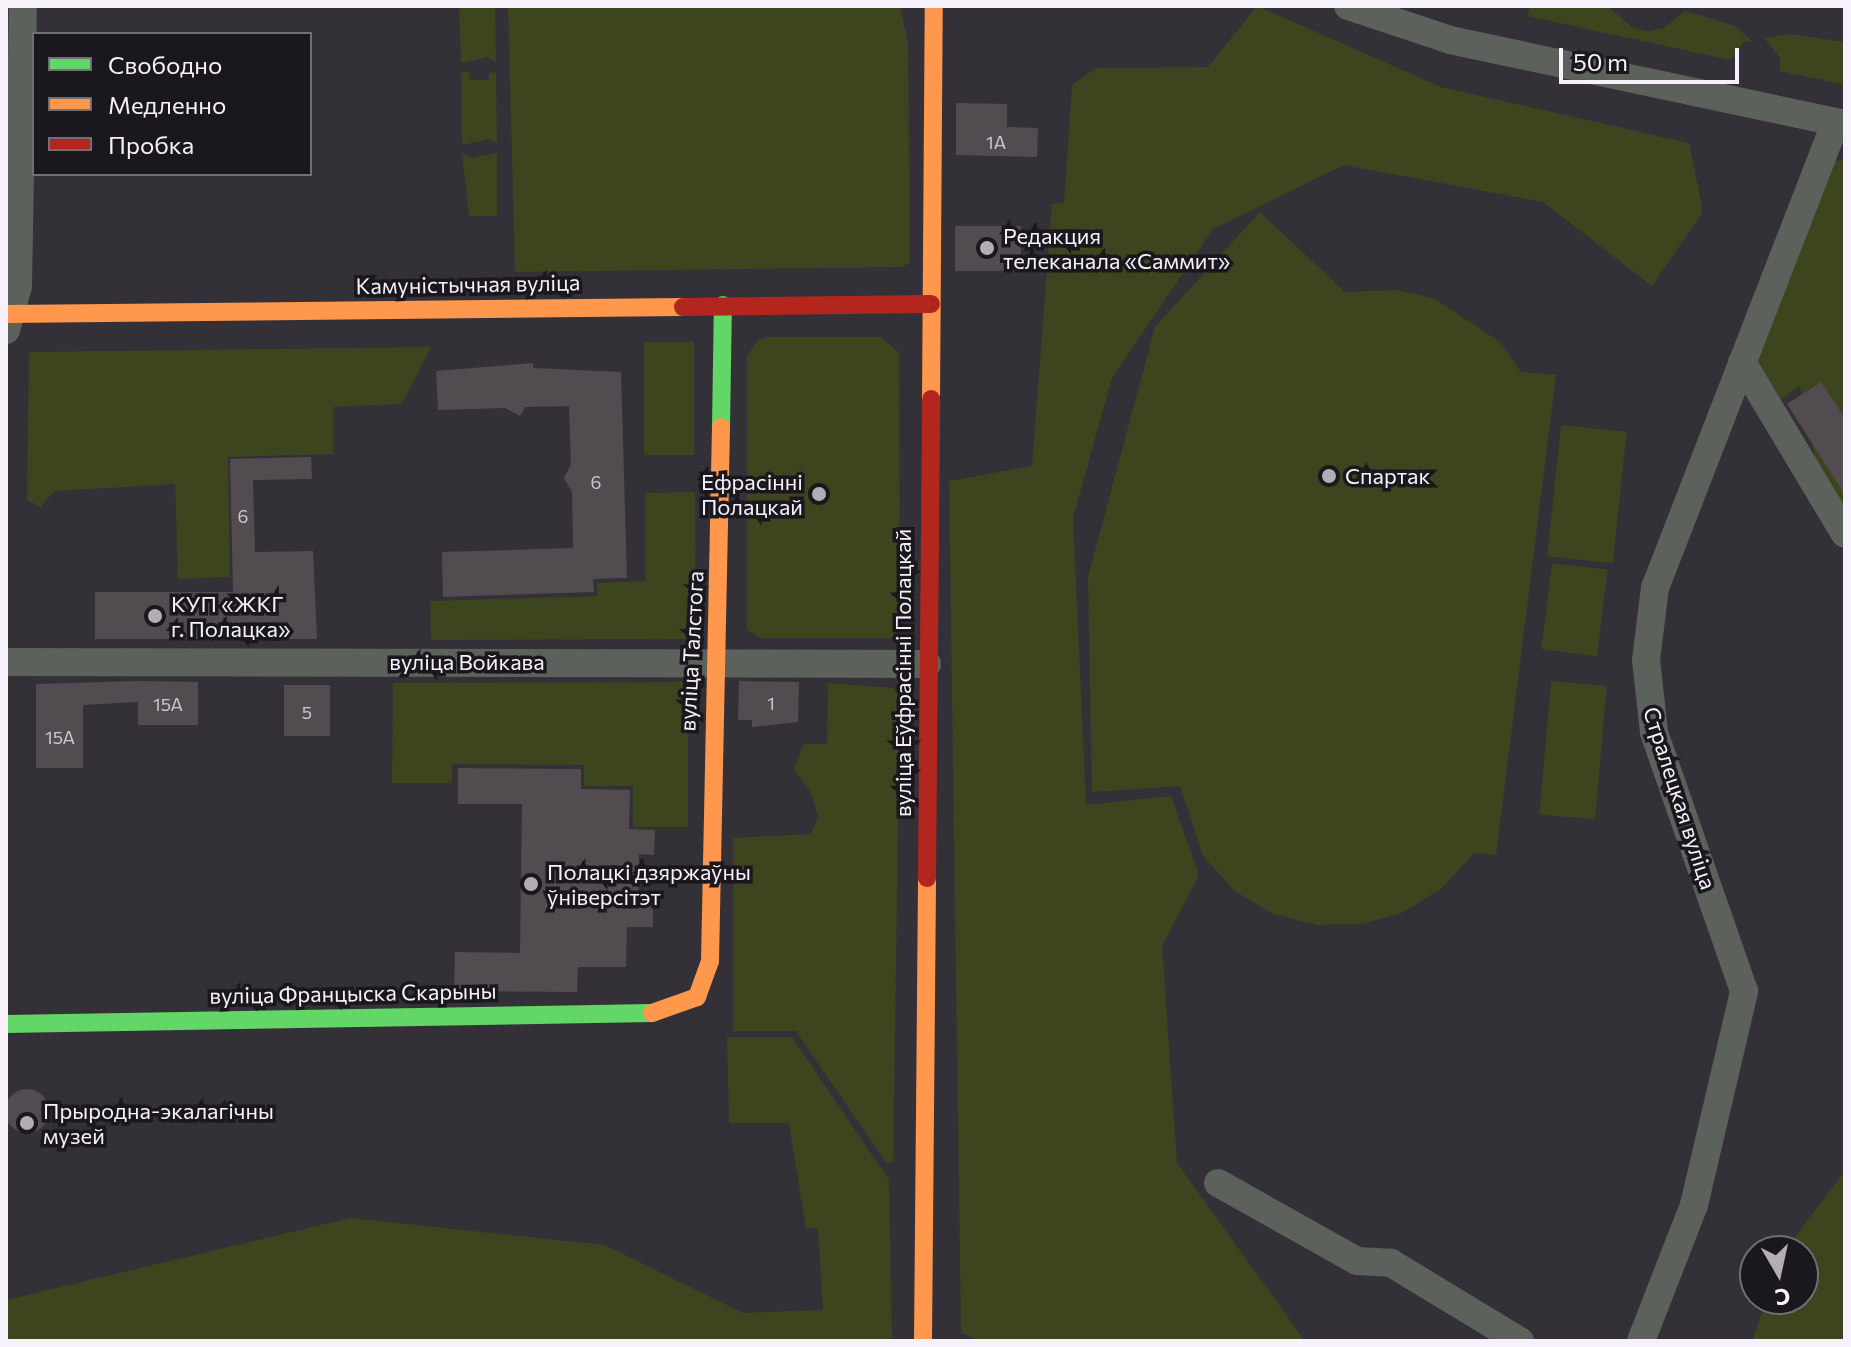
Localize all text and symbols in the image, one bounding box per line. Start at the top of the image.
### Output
legend [32,32,312,176]
scale bar [1563,32,1743,82]
text: 50 m [1573,47,1628,76]
text: Свободно [108,50,222,79]
text: Медленно [108,90,226,119]
text: Пробка [108,130,194,159]
house number: 1А [986,131,1006,153]
place label: Редакция телеканала «Саммит» [1003,222,1230,274]
marker: Редакция телеканала «Саммит» [978,239,996,257]
street label: Камуністычная вуліца [355,269,581,299]
place label: Спартак [1345,463,1430,489]
marker: Спартак [1320,467,1338,485]
place label: Ефрасінні Полацкай [701,468,803,520]
house number: 6 [591,471,601,493]
marker: Ефрасінні Полацкай [810,485,828,503]
house number: 6 [238,505,248,527]
street label: вуліца Еўфрасінні Полацкай [890,529,916,817]
street label: вуліца Талстога [674,570,708,732]
place label: КУП «ЖКГ г. Полацка» [171,590,290,642]
marker: КУП «ЖКГ г. Полацка» [146,607,164,625]
street label: вуліца Войкава [389,649,545,675]
house number: 1 [767,692,775,714]
house number: 15А [153,693,183,715]
house number: 5 [302,701,312,723]
street label: Стралецкая вуліца [1638,703,1722,893]
house number: 15А [45,726,75,748]
place label: Полацкі дзяржаўны ўніверсітэт [547,858,751,910]
marker: Полацкі дзяржаўны ўніверсітэт [522,875,540,893]
street label: вуліца Францыска Скарыны [209,977,497,1009]
place label: Прыродна-экалагічны музей [43,1097,274,1148]
marker: Прыродна-экалагічны музей [18,1114,36,1132]
north arrow [1739,1235,1819,1315]
text: С [1773,1283,1792,1312]

